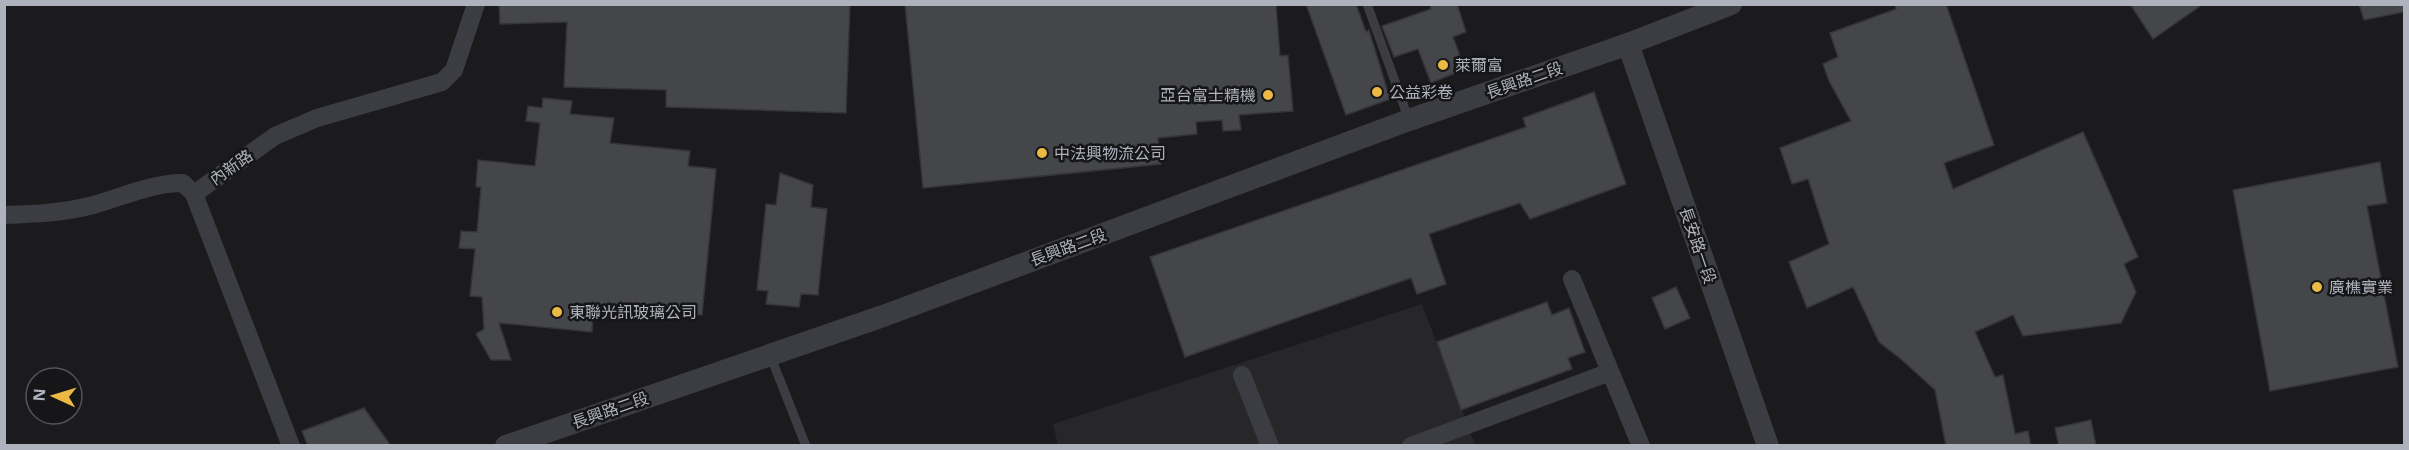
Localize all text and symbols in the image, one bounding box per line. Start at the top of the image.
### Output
place label: 萊爾富 [1455,54,1503,76]
street label: 長興路二段 [1483,57,1565,103]
marker: 萊爾富 [1436,58,1450,72]
place label: 公益彩卷 [1389,81,1453,103]
place label: 亞台富士精機 [1160,84,1256,106]
marker: 公益彩卷 [1370,85,1384,99]
marker: 亞台富士精機 [1261,88,1275,102]
place label: 中法興物流公司 [1054,142,1166,164]
street label: 內新路 [205,144,257,190]
marker: 中法興物流公司 [1035,146,1049,160]
street label: 長安路一段 [1675,204,1721,286]
street label: 長興路二段 [1027,223,1109,271]
place label: 廣樵實業 [2329,276,2393,298]
marker: 廣樵實業 [2310,280,2324,294]
place label: 東聯光訊玻璃公司 [569,301,697,323]
marker: 東聯光訊玻璃公司 [550,305,564,319]
north arrow [24,366,84,426]
street label: 長興路二段 [569,387,651,433]
text: N [28,388,50,402]

